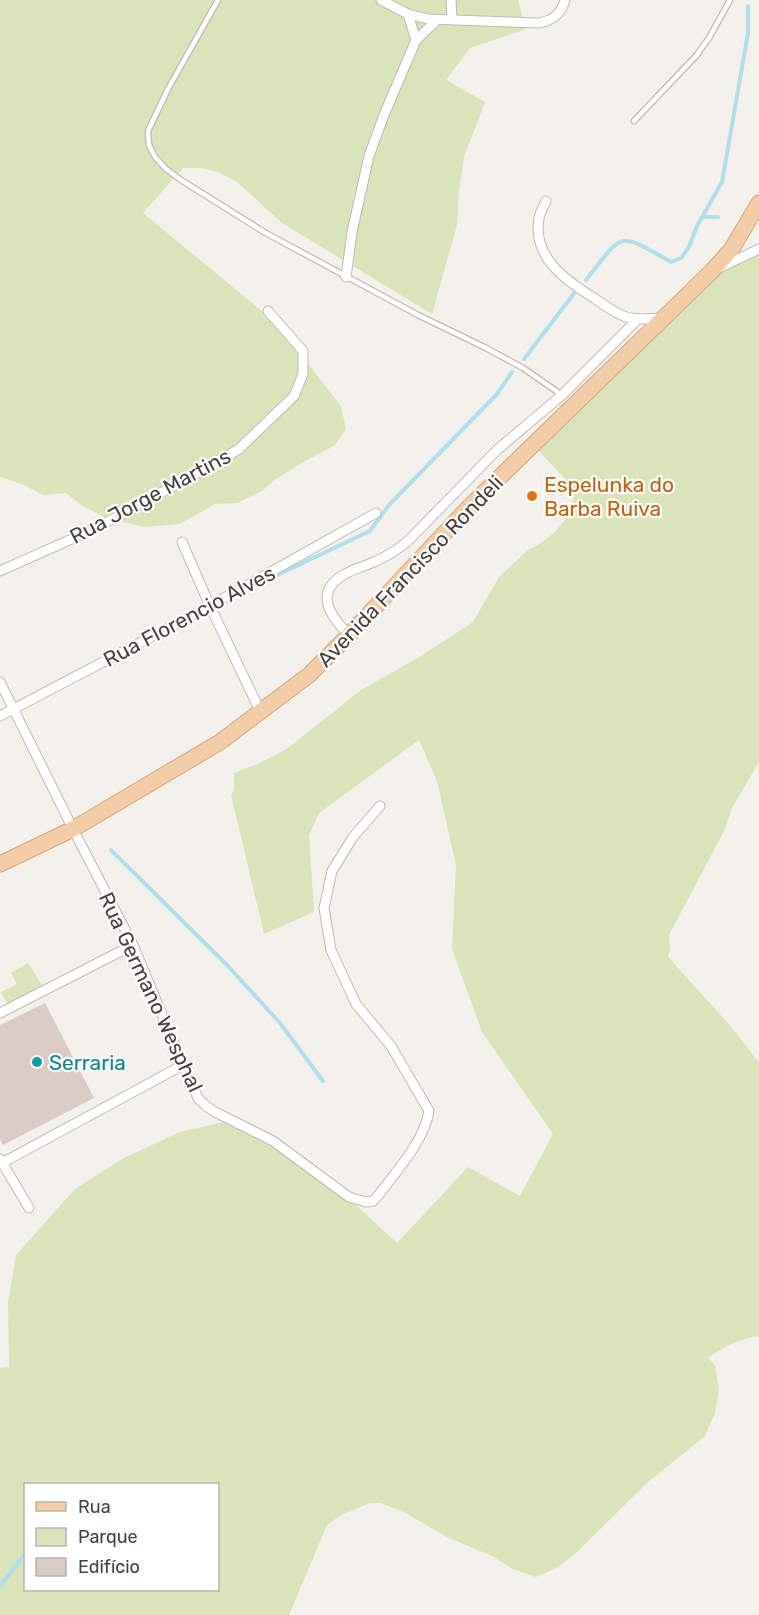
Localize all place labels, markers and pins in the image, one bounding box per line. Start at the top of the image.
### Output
place label: Espelunka do Barba Ruiva [544,472,674,521]
marker: Espelunka do Barba Ruiva [525,489,539,503]
place label: Serraria [49,1050,126,1075]
marker: Serraria [30,1055,44,1069]

